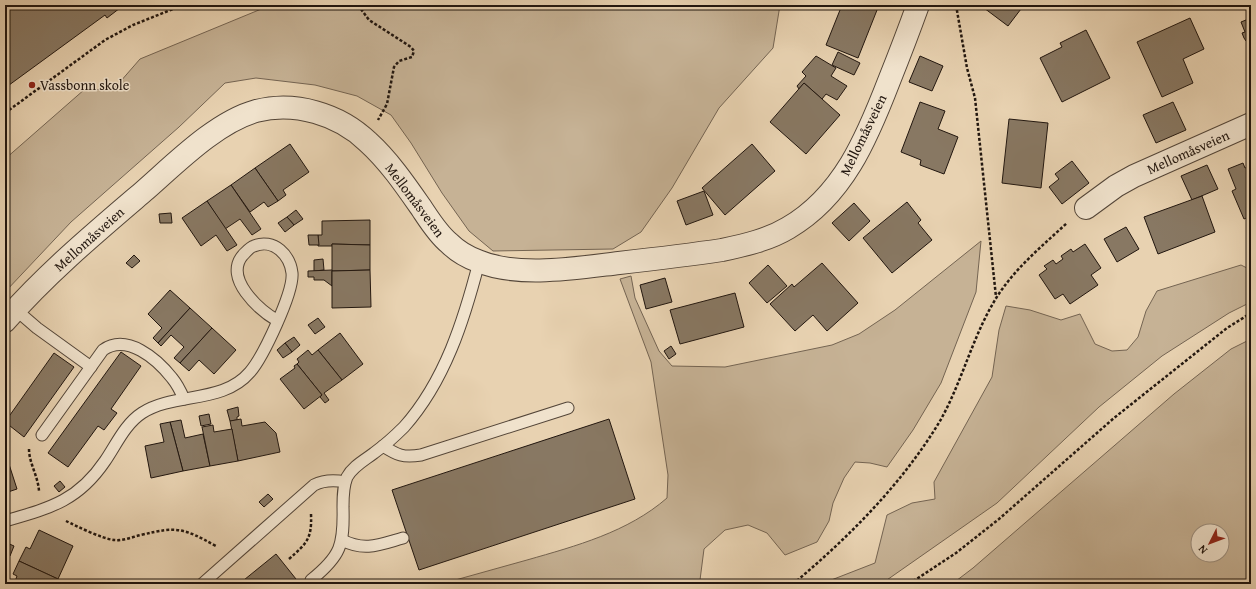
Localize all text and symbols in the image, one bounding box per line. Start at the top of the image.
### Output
place label: Vassbonn skole [40,75,130,95]
marker: Vassbonn skole [27,80,37,90]
street label: Mellomåsveien [835,91,891,179]
street label: Mellomåsveien [1144,125,1232,179]
street label: Mellomåsveien [380,159,450,241]
street label: Mellomåsveien [50,202,129,276]
north arrow [1190,523,1230,563]
text: N [1194,541,1211,558]

